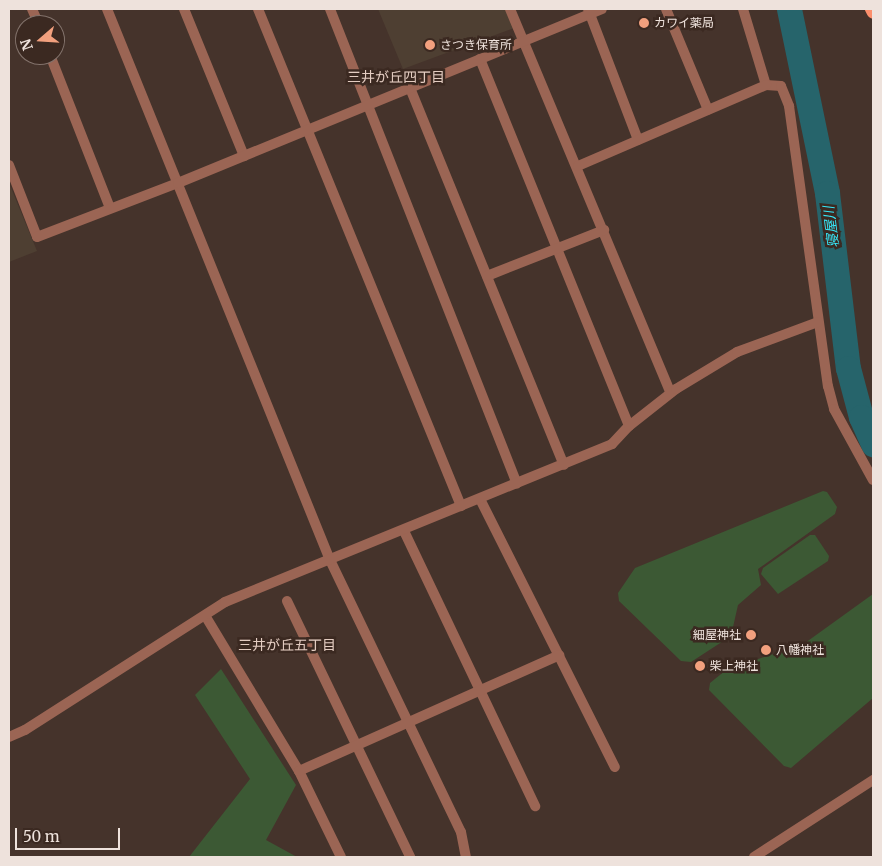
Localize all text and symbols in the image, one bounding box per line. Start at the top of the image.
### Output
north arrow [15,15,65,65]
place label: カワイ薬局 [654,16,714,30]
marker: カワイ薬局 [638,17,650,29]
text: N [16,36,37,53]
place label: さつき保育所 [440,38,512,52]
marker: さつき保育所 [424,39,436,51]
district label: 三井が丘四丁目 [347,69,445,85]
water label: 寝屋川 [820,205,842,249]
place label: 細屋神社 [693,628,741,642]
marker: 細屋神社 [745,629,757,641]
district label: 三井が丘五丁目 [238,637,336,653]
place label: 八幡神社 [776,643,824,657]
marker: 八幡神社 [760,644,772,656]
place label: 柴上神社 [710,659,758,673]
marker: 柴上神社 [694,660,706,672]
scale bar [18,818,122,850]
text: 50 m [23,827,60,846]

